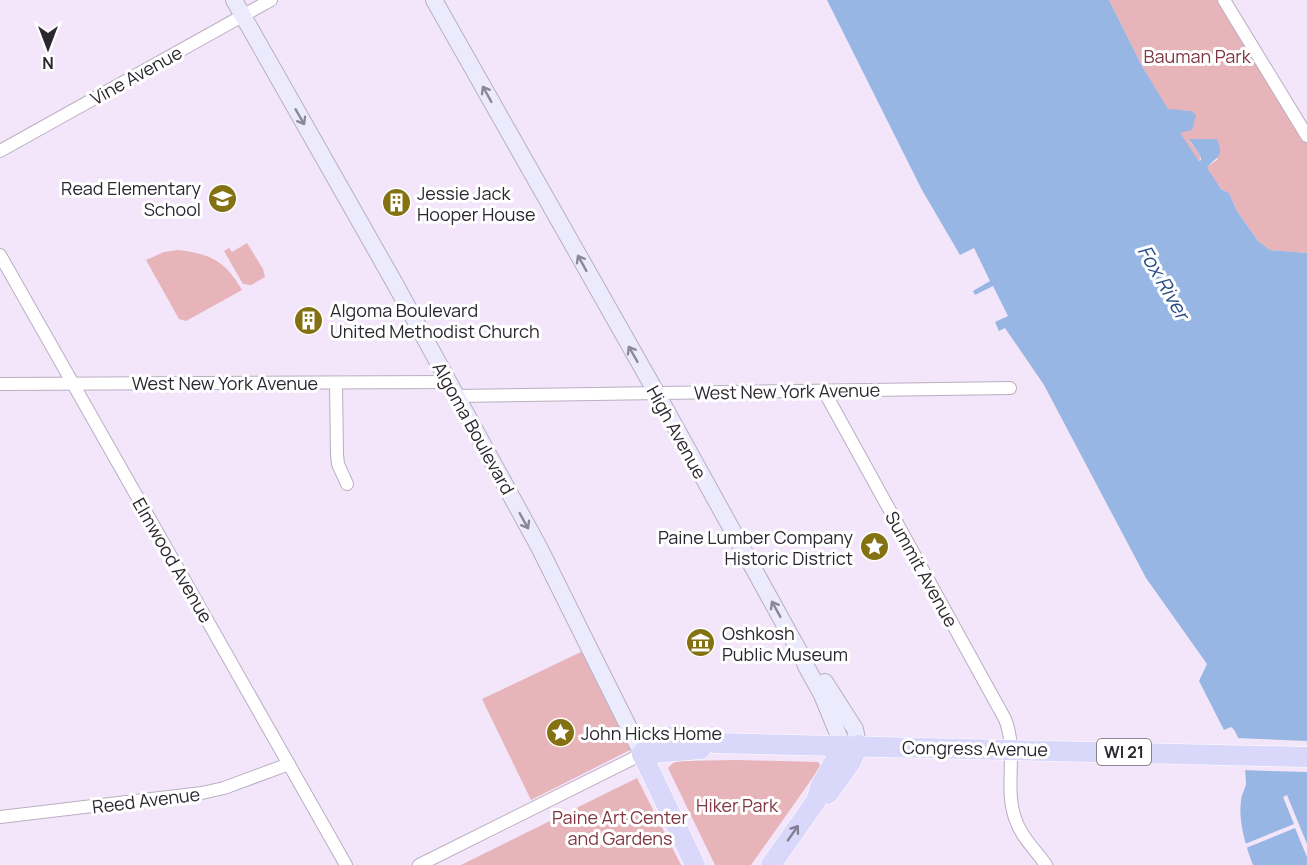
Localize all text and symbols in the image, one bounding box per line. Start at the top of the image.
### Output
north arrow [18,18,78,78]
street label: Vine Avenue [86,40,186,110]
park label: Bauman Park [1143,44,1252,68]
text: N [42,52,54,74]
one-way arrow [481,85,492,103]
one-way arrow [295,108,307,125]
place label: Read Elementary School [61,176,202,221]
place label: Jessie Jack Hooper House [417,181,536,226]
school or university icon: Read Elementary School [206,182,238,214]
building icon: Jessie Jack Hooper House [380,187,412,219]
water label: Fox River [1132,240,1198,327]
one-way arrow [576,255,588,272]
place label: Algoma Boulevard United Methodist Church [330,298,540,343]
building icon: Algoma Boulevard United Methodist Church [293,304,325,336]
one-way arrow [627,345,639,362]
street label: Algoma Boulevard [428,357,520,499]
street label: West New York Avenue [132,371,318,395]
street label: West New York Avenue [694,377,880,405]
street label: High Avenue [642,381,712,483]
street label: Elmwood Avenue [128,493,218,627]
street label: Summit Avenue [880,507,964,631]
one-way arrow [519,511,530,529]
place label: Paine Lumber Company Historic District [658,525,854,570]
place icon: Paine Lumber Company Historic District [858,531,890,563]
one-way arrow [770,600,781,618]
place label: Oshkosh Public Museum [722,621,848,666]
museum icon: Oshkosh Public Museum [685,627,717,659]
place icon: John Hicks Home [544,717,576,749]
place label: John Hicks Home [581,721,722,745]
street label: Congress Avenue [902,735,1048,761]
road number: WI 21 [1097,739,1151,765]
street label: Reed Avenue [91,781,201,819]
park label: Hiker Park [696,793,779,817]
park label: Paine Art Center and Gardens [552,805,688,850]
one-way arrow [787,826,799,842]

